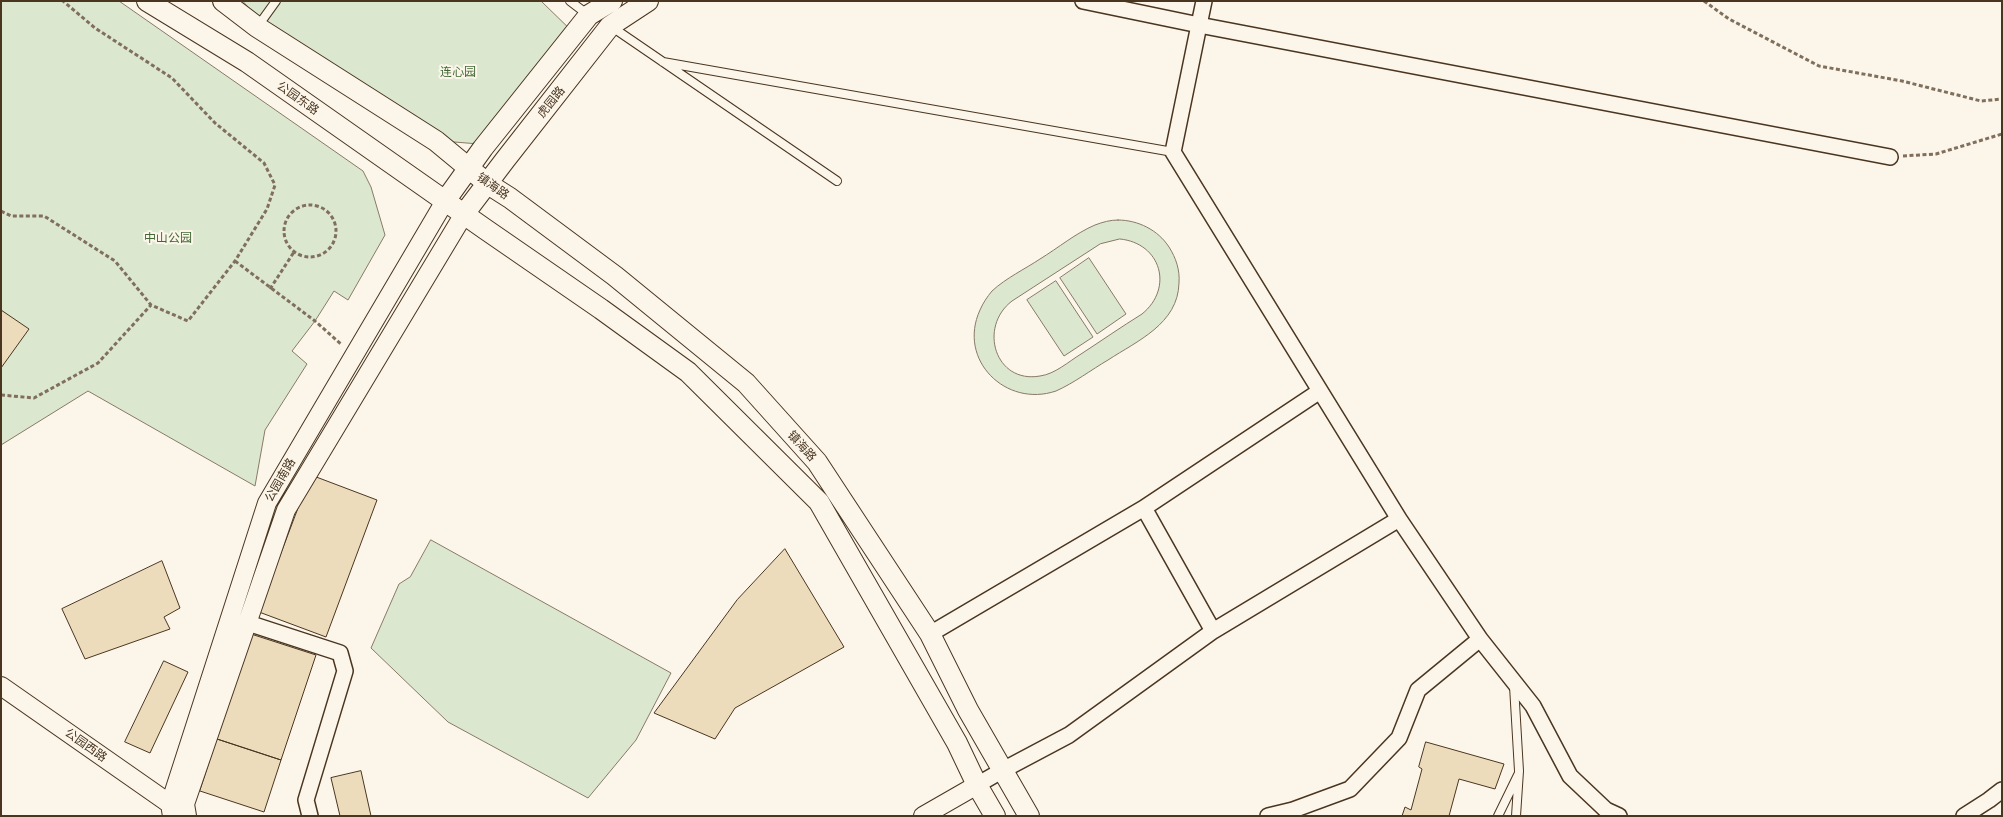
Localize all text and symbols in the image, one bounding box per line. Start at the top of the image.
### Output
park label: 连心园 [440,65,476,79]
street label: 公园东路 [274,78,322,118]
street label: 虎园路 [534,83,568,121]
street label: 镇海路 [474,170,512,202]
park label: 中山公园 [144,231,192,245]
street label: 镇海路 [785,428,819,464]
street label: 公园南路 [262,456,298,504]
street label: 公园西路 [62,725,110,765]

